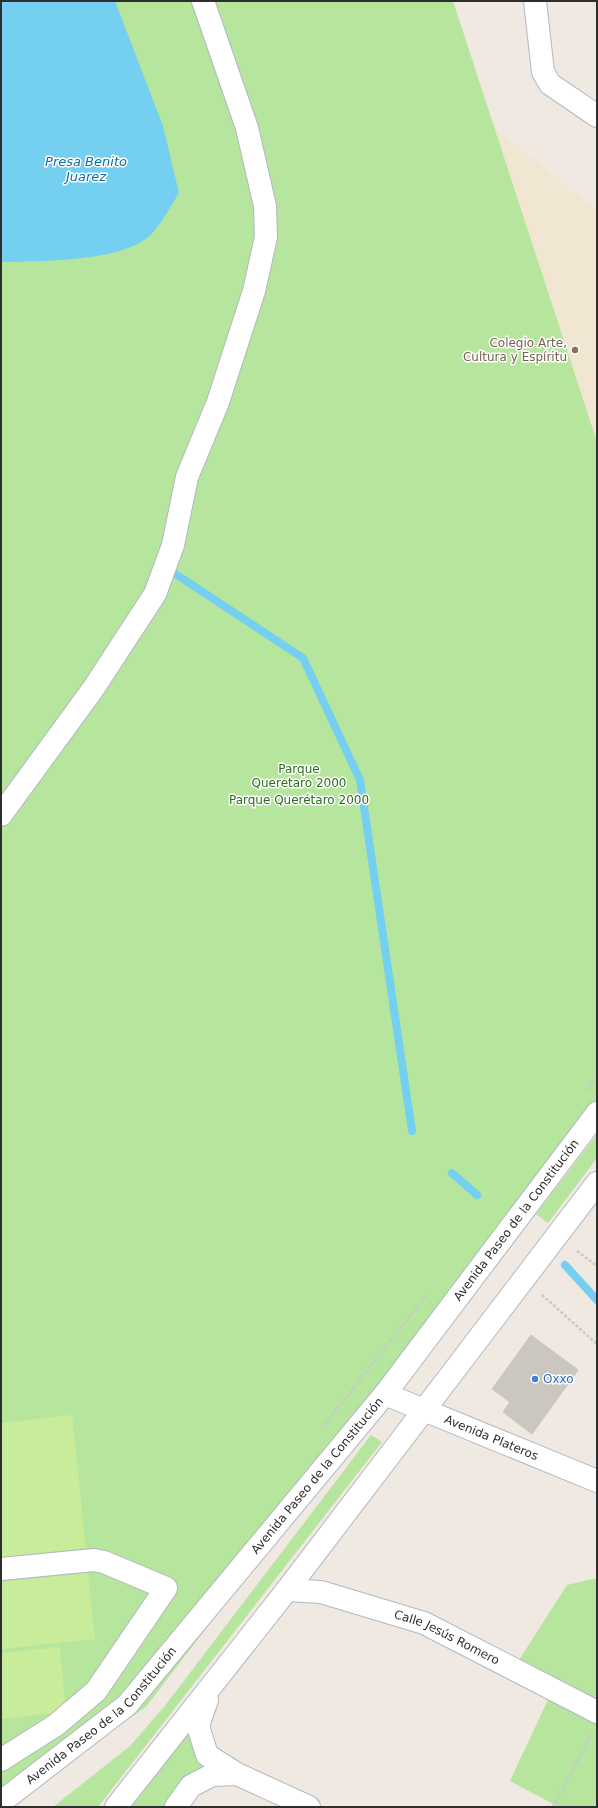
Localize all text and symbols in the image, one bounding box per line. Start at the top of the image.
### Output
water label: Presa Benito Juarez [45,154,127,184]
place label: Colegio Arte, Cultura y Espíritu [463,336,567,364]
marker: Colegio Arte, Cultura y Espíritu [570,345,580,355]
park label: Parque Queretaro 2000 [252,762,346,790]
park label: Parque Querétaro 2000 [229,793,369,807]
street label: Avenida Paseo de la Constitución [451,1136,582,1304]
place label: Oxxo [543,1372,574,1386]
marker: Oxxo [530,1374,540,1384]
street label: Avenida Paseo de la Constitución [248,1395,386,1557]
street label: Avenida Plateros [442,1412,540,1463]
street label: Calle Jesús Romero [392,1607,502,1668]
street label: Avenida Paseo de la Constitución [23,1644,179,1787]

